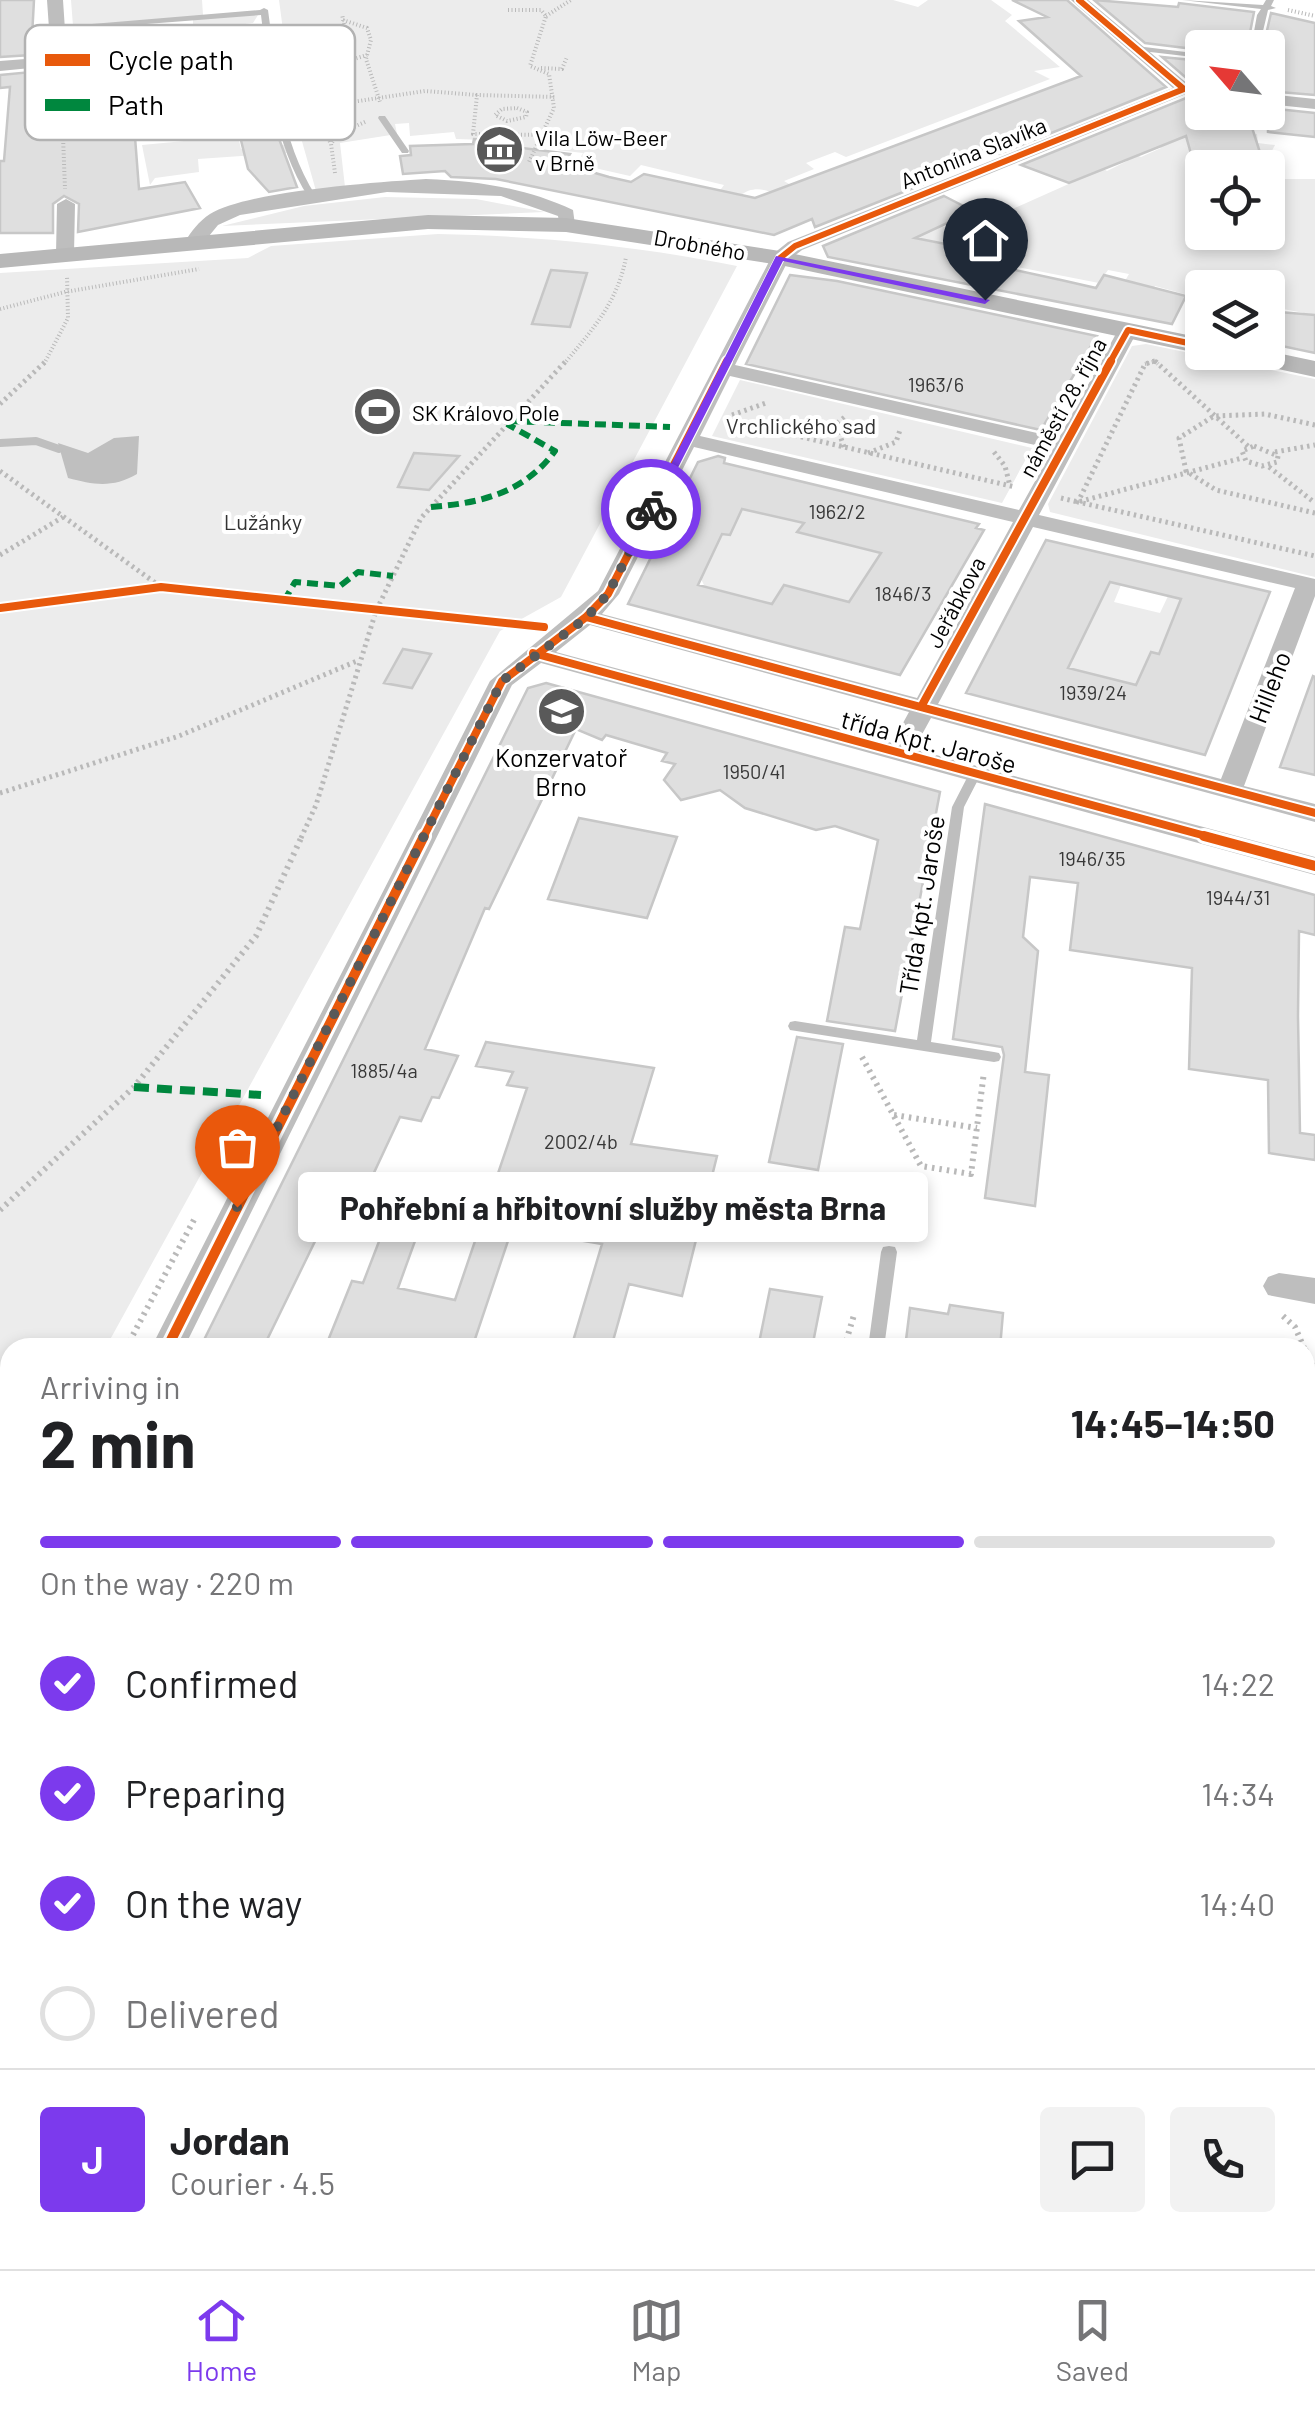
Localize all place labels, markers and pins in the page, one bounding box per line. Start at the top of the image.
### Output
museum icon: Vila Löw-Beer v Brně [474,124,526,176]
place label: Vila Löw-Beer v Brně [535,124,668,175]
pin [943,198,1028,301]
sports icon: SK Královo Pole [351,386,403,438]
place label: SK Královo Pole [412,399,560,425]
school or university icon: Konzervatoř Brno [535,685,587,737]
place label: Konzervatoř Brno [495,742,627,801]
pin [195,1105,280,1208]
callout: Pohřební a hřbitovní služby města Brna [297,1172,927,1242]

